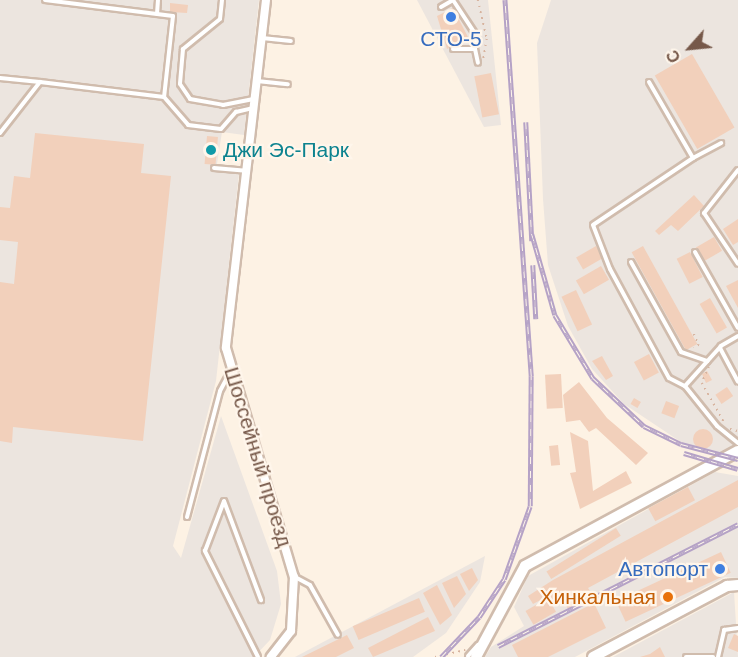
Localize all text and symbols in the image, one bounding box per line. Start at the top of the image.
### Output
marker: СТО-5 [444,10,458,24]
north arrow [660,18,720,78]
place label: СТО-5 [420,26,482,52]
text: С [663,47,684,65]
place label: Джи Эс-Парк [223,137,349,163]
marker: Джи Эс-Парк [204,143,218,157]
street label: Шоссейный проезд [219,364,297,550]
place label: Автопорт [618,556,708,582]
marker: Автопорт [713,562,727,576]
place label: Хинкальная [539,584,656,610]
marker: Хинкальная [661,590,675,604]

